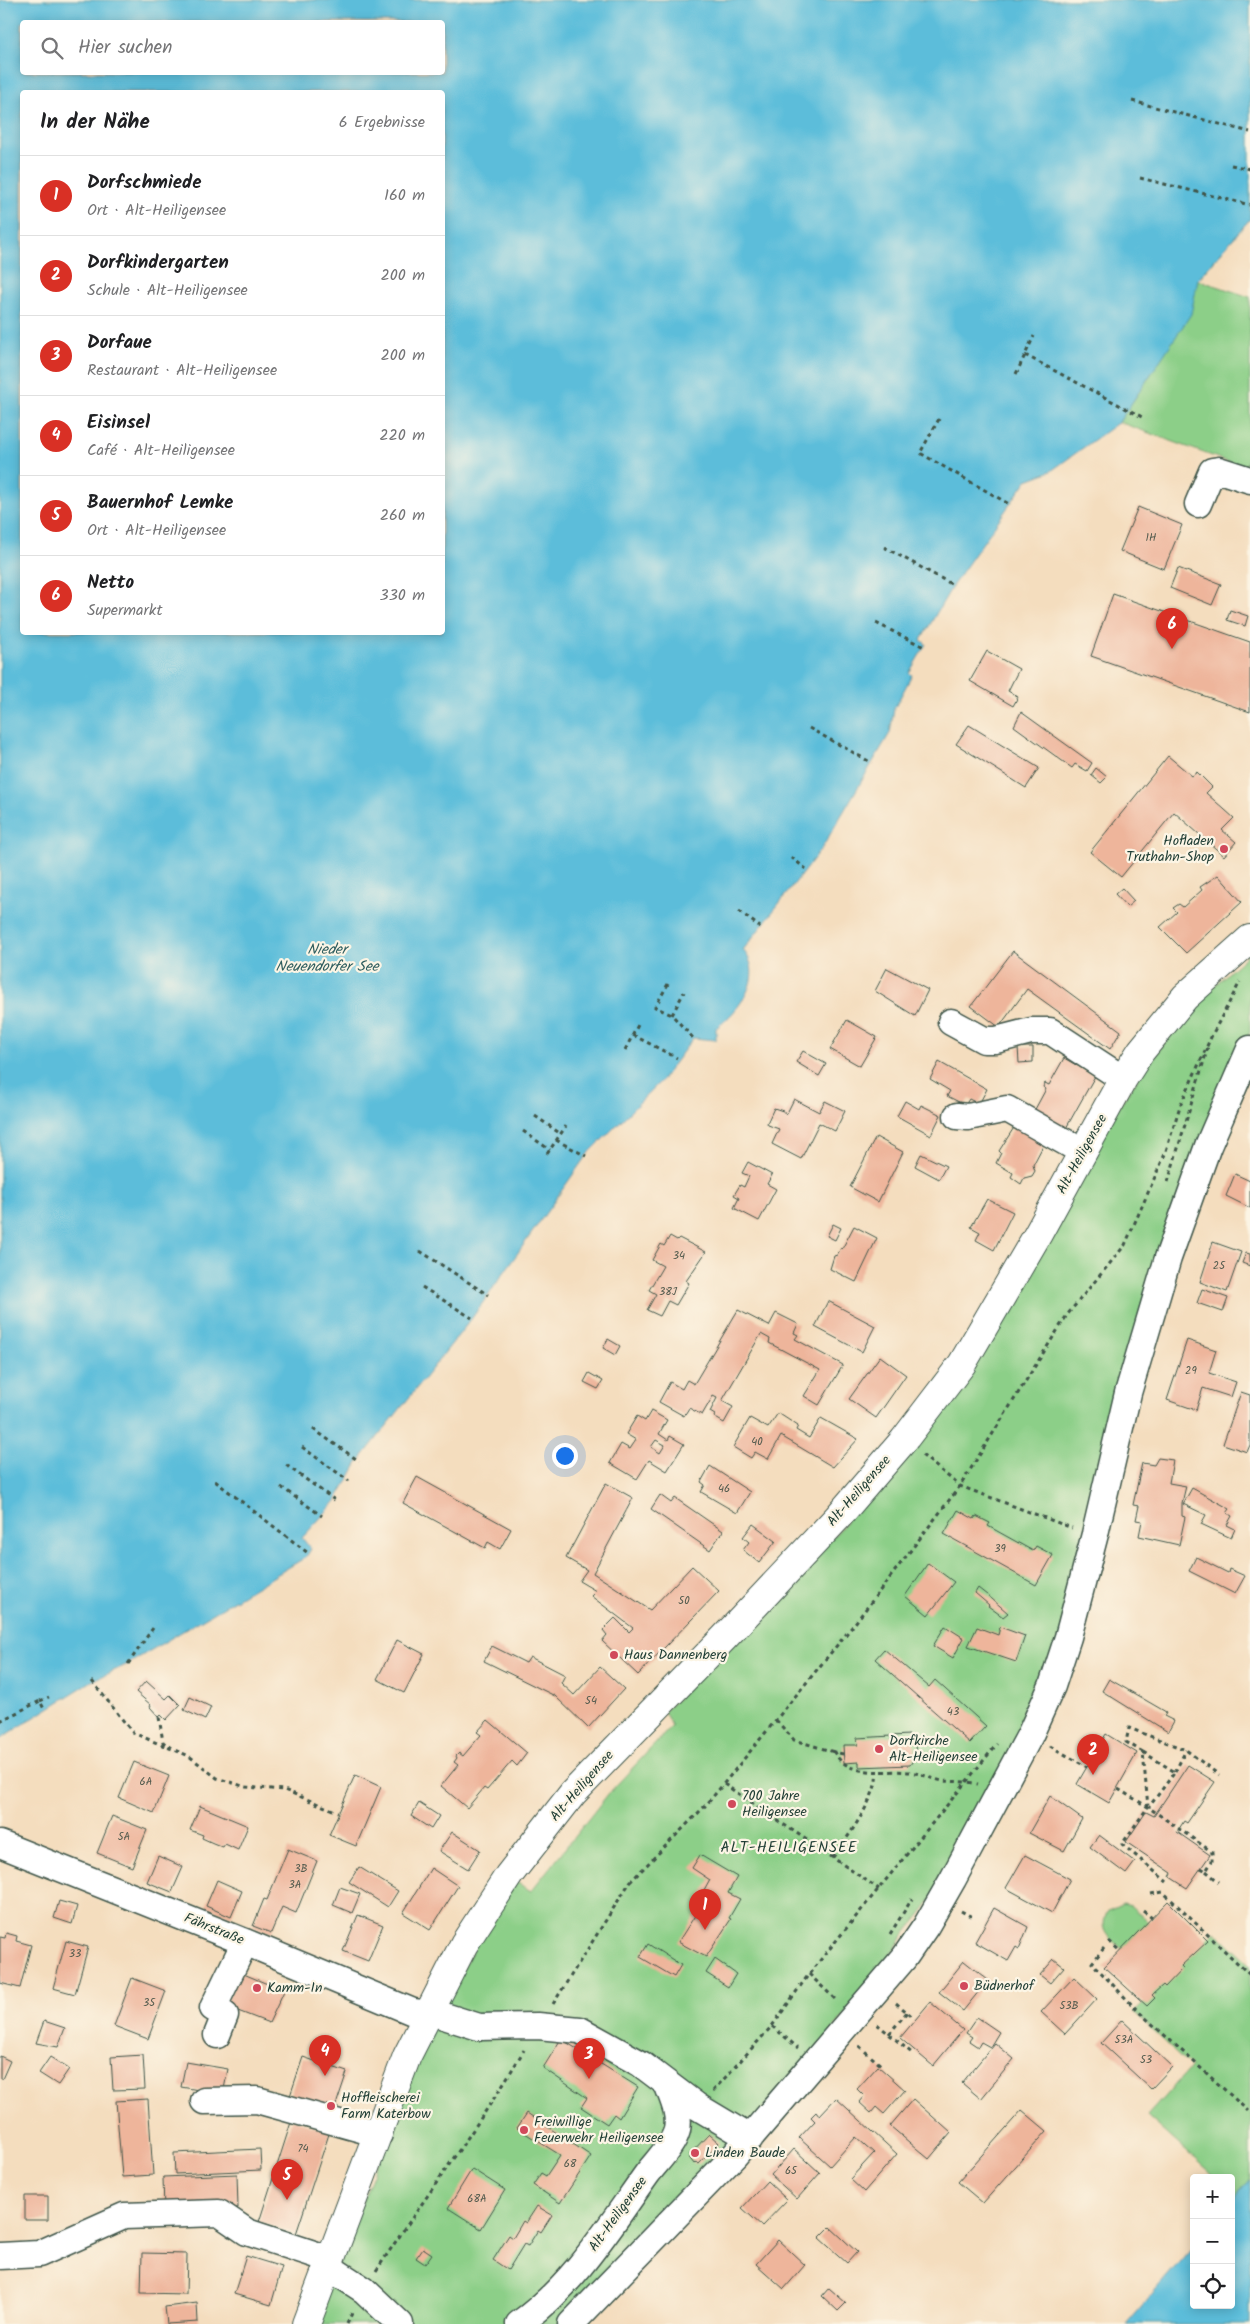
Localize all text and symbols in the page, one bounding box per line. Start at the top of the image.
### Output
search box [20,20,445,75]
text: Hier suchen [78,33,172,63]
icon: search [38,34,66,62]
text: In der Nähe [40,106,150,139]
text: 6 Ergebnisse [339,110,425,135]
text: Dorfschmiede [87,168,202,198]
text: 1 [54,183,58,208]
text: 160 m [384,183,425,208]
text: Ort · Alt-Heiligensee [87,198,226,223]
text: Dorfkindergarten [87,248,229,278]
text: 2 [51,263,61,288]
text: 200 m [381,263,425,288]
text: Schule · Alt-Heiligensee [87,278,248,303]
text: Dorfaue [87,328,152,358]
text: 3 [52,343,60,368]
text: 200 m [381,343,425,368]
text: Restaurant · Alt-Heiligensee [87,358,277,383]
text: Eisinsel [87,408,150,438]
text: 4 [52,423,60,448]
text: 220 m [379,423,425,448]
text: Café · Alt-Heiligensee [87,438,235,463]
text: Bauernhof Lemke [87,488,233,518]
text: 5 [52,503,60,528]
text: 260 m [380,503,425,528]
text: Ort · Alt-Heiligensee [87,518,226,543]
house number: 1H [1146,529,1156,547]
text: Netto [87,568,134,598]
text: 6 [52,583,60,608]
text: 330 m [380,583,425,608]
text: Supermarkt [87,598,163,623]
pin: 6 [1156,608,1188,649]
place label: Hofladen Truthahn-Shop [1126,830,1214,868]
marker: Hofladen Truthahn-Shop [1218,843,1230,855]
water label: Nieder Neuendorfer See [276,938,380,979]
street label: Alt-Heiligensee [1051,1109,1113,1198]
house number: 34 [673,1247,685,1265]
house number: 25 [1213,1257,1226,1275]
house number: 38J [659,1283,678,1301]
house number: 29 [1185,1362,1198,1380]
house number: 40 [751,1433,763,1451]
your location [552,1443,578,1469]
street label: Alt-Heiligensee [822,1450,897,1532]
house number: 46 [718,1480,730,1498]
house number: 39 [994,1540,1006,1558]
house number: 50 [678,1592,690,1610]
place label: Haus Dannenberg [624,1644,727,1666]
marker: Haus Dannenberg [608,1649,620,1661]
house number: 54 [585,1692,597,1710]
house number: 43 [947,1703,959,1721]
place label: Dorfkirche Alt-Heiligensee [889,1730,978,1768]
pin: 2 [1077,1734,1109,1775]
marker: Dorfkirche Alt-Heiligensee [873,1743,885,1755]
street label: Alt-Heiligensee [545,1745,620,1827]
house number: 6A [140,1773,153,1791]
place label: 700 Jahre Heiligensee [742,1785,807,1823]
marker: 700 Jahre Heiligensee [726,1798,738,1810]
house number: 5A [118,1828,131,1846]
district label: ALT-HEILIGENSEE [720,1836,858,1860]
house number: 3B [294,1860,308,1878]
house number: 3A [289,1876,302,1894]
pin: 1 [689,1889,721,1930]
street label: Fährstraße [181,1907,248,1951]
house number: 33 [69,1945,81,1963]
place label: Büdnerhof [974,1975,1036,1997]
place label: Kamm-In [267,1977,322,1999]
marker: Büdnerhof [958,1980,970,1992]
marker: Kamm-In [251,1982,263,1994]
house number: 35 [143,1994,156,2012]
house number: 53B [1059,1997,1079,2015]
house number: 53A [1115,2031,1134,2049]
pin: 4 [309,2035,341,2076]
pin: 3 [573,2038,605,2079]
house number: 53 [1140,2051,1152,2069]
place label: Hoffleischerei Farm Katerbow [341,2087,431,2125]
marker: Hoffleischerei Farm Katerbow [325,2100,337,2112]
place label: Freiwillige Feuerwehr Heiligensee [534,2111,664,2149]
marker: Freiwillige Feuerwehr Heiligensee [518,2124,530,2136]
house number: 74 [297,2140,309,2158]
place label: Linden Baude [705,2142,786,2164]
marker: Linden Baude [689,2147,701,2159]
house number: 68 [564,2155,577,2173]
pin: 5 [271,2159,303,2200]
house number: 65 [785,2162,798,2180]
street label: Alt-Heiligensee [583,2171,653,2256]
map controls [1190,2174,1235,2309]
button: + [1190,2174,1235,2219]
house number: 68A [467,2190,487,2208]
button: − [1190,2219,1235,2264]
button: locate [1190,2264,1235,2309]

